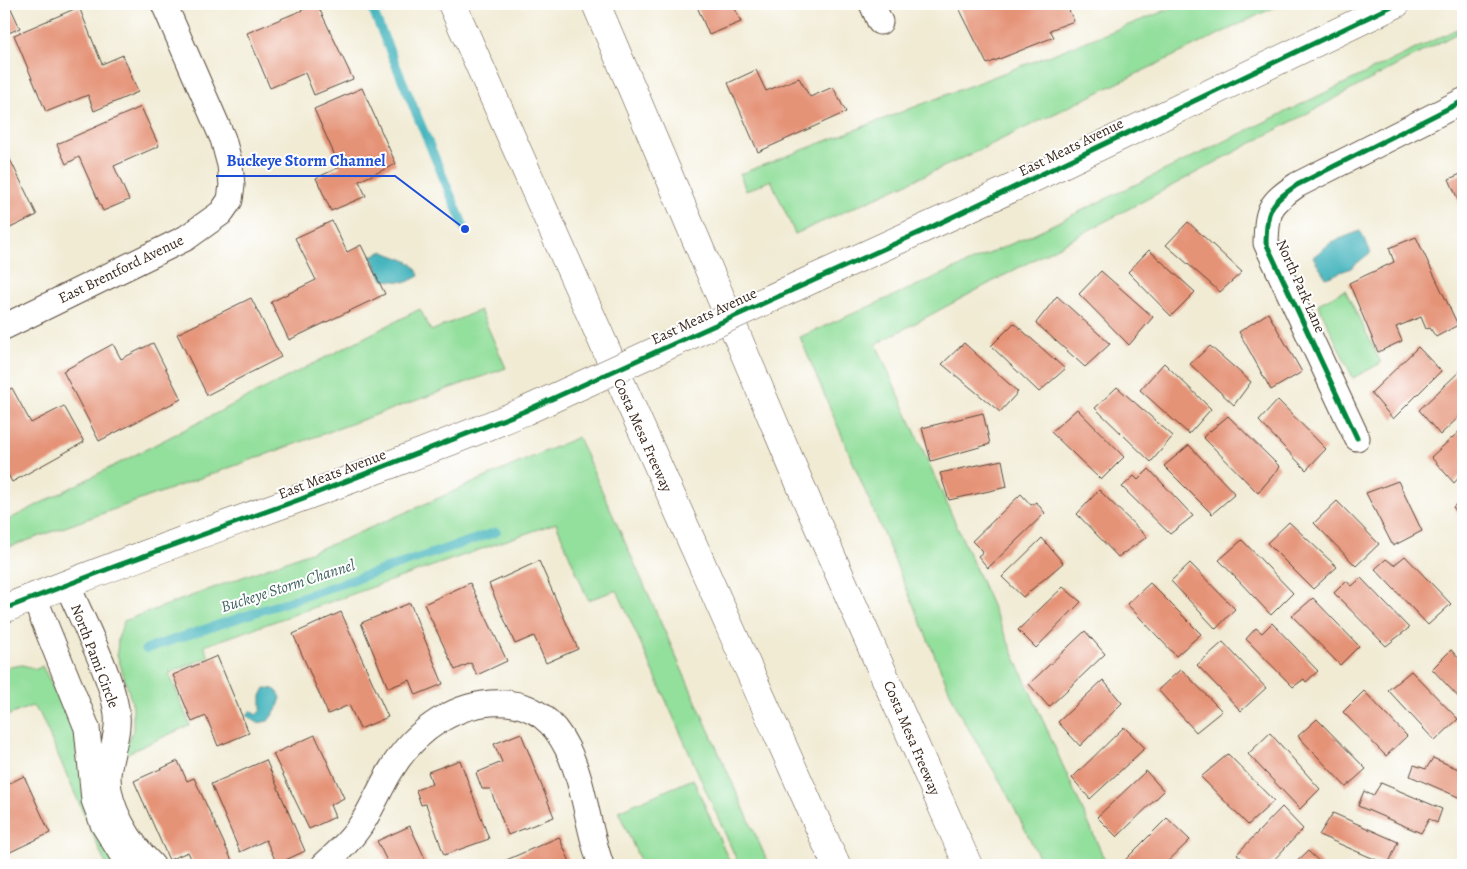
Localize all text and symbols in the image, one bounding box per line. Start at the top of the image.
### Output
street label: East Meats Avenue [1015,113,1127,181]
callout: Buckeye Storm Channel [216,145,395,176]
text: Buckeye Storm Channel [226,150,386,172]
street label: East Brentford Avenue [55,230,187,308]
street label: North Park Lane [1271,236,1331,336]
street label: East Meats Avenue [648,283,760,349]
street label: Costa Mesa Freeway [609,375,677,495]
street label: East Meats Avenue [275,444,389,504]
water label: Buckeye Storm Channel [218,554,358,618]
street label: North Pami Circle [66,601,124,711]
street label: Costa Mesa Freeway [879,678,945,799]

